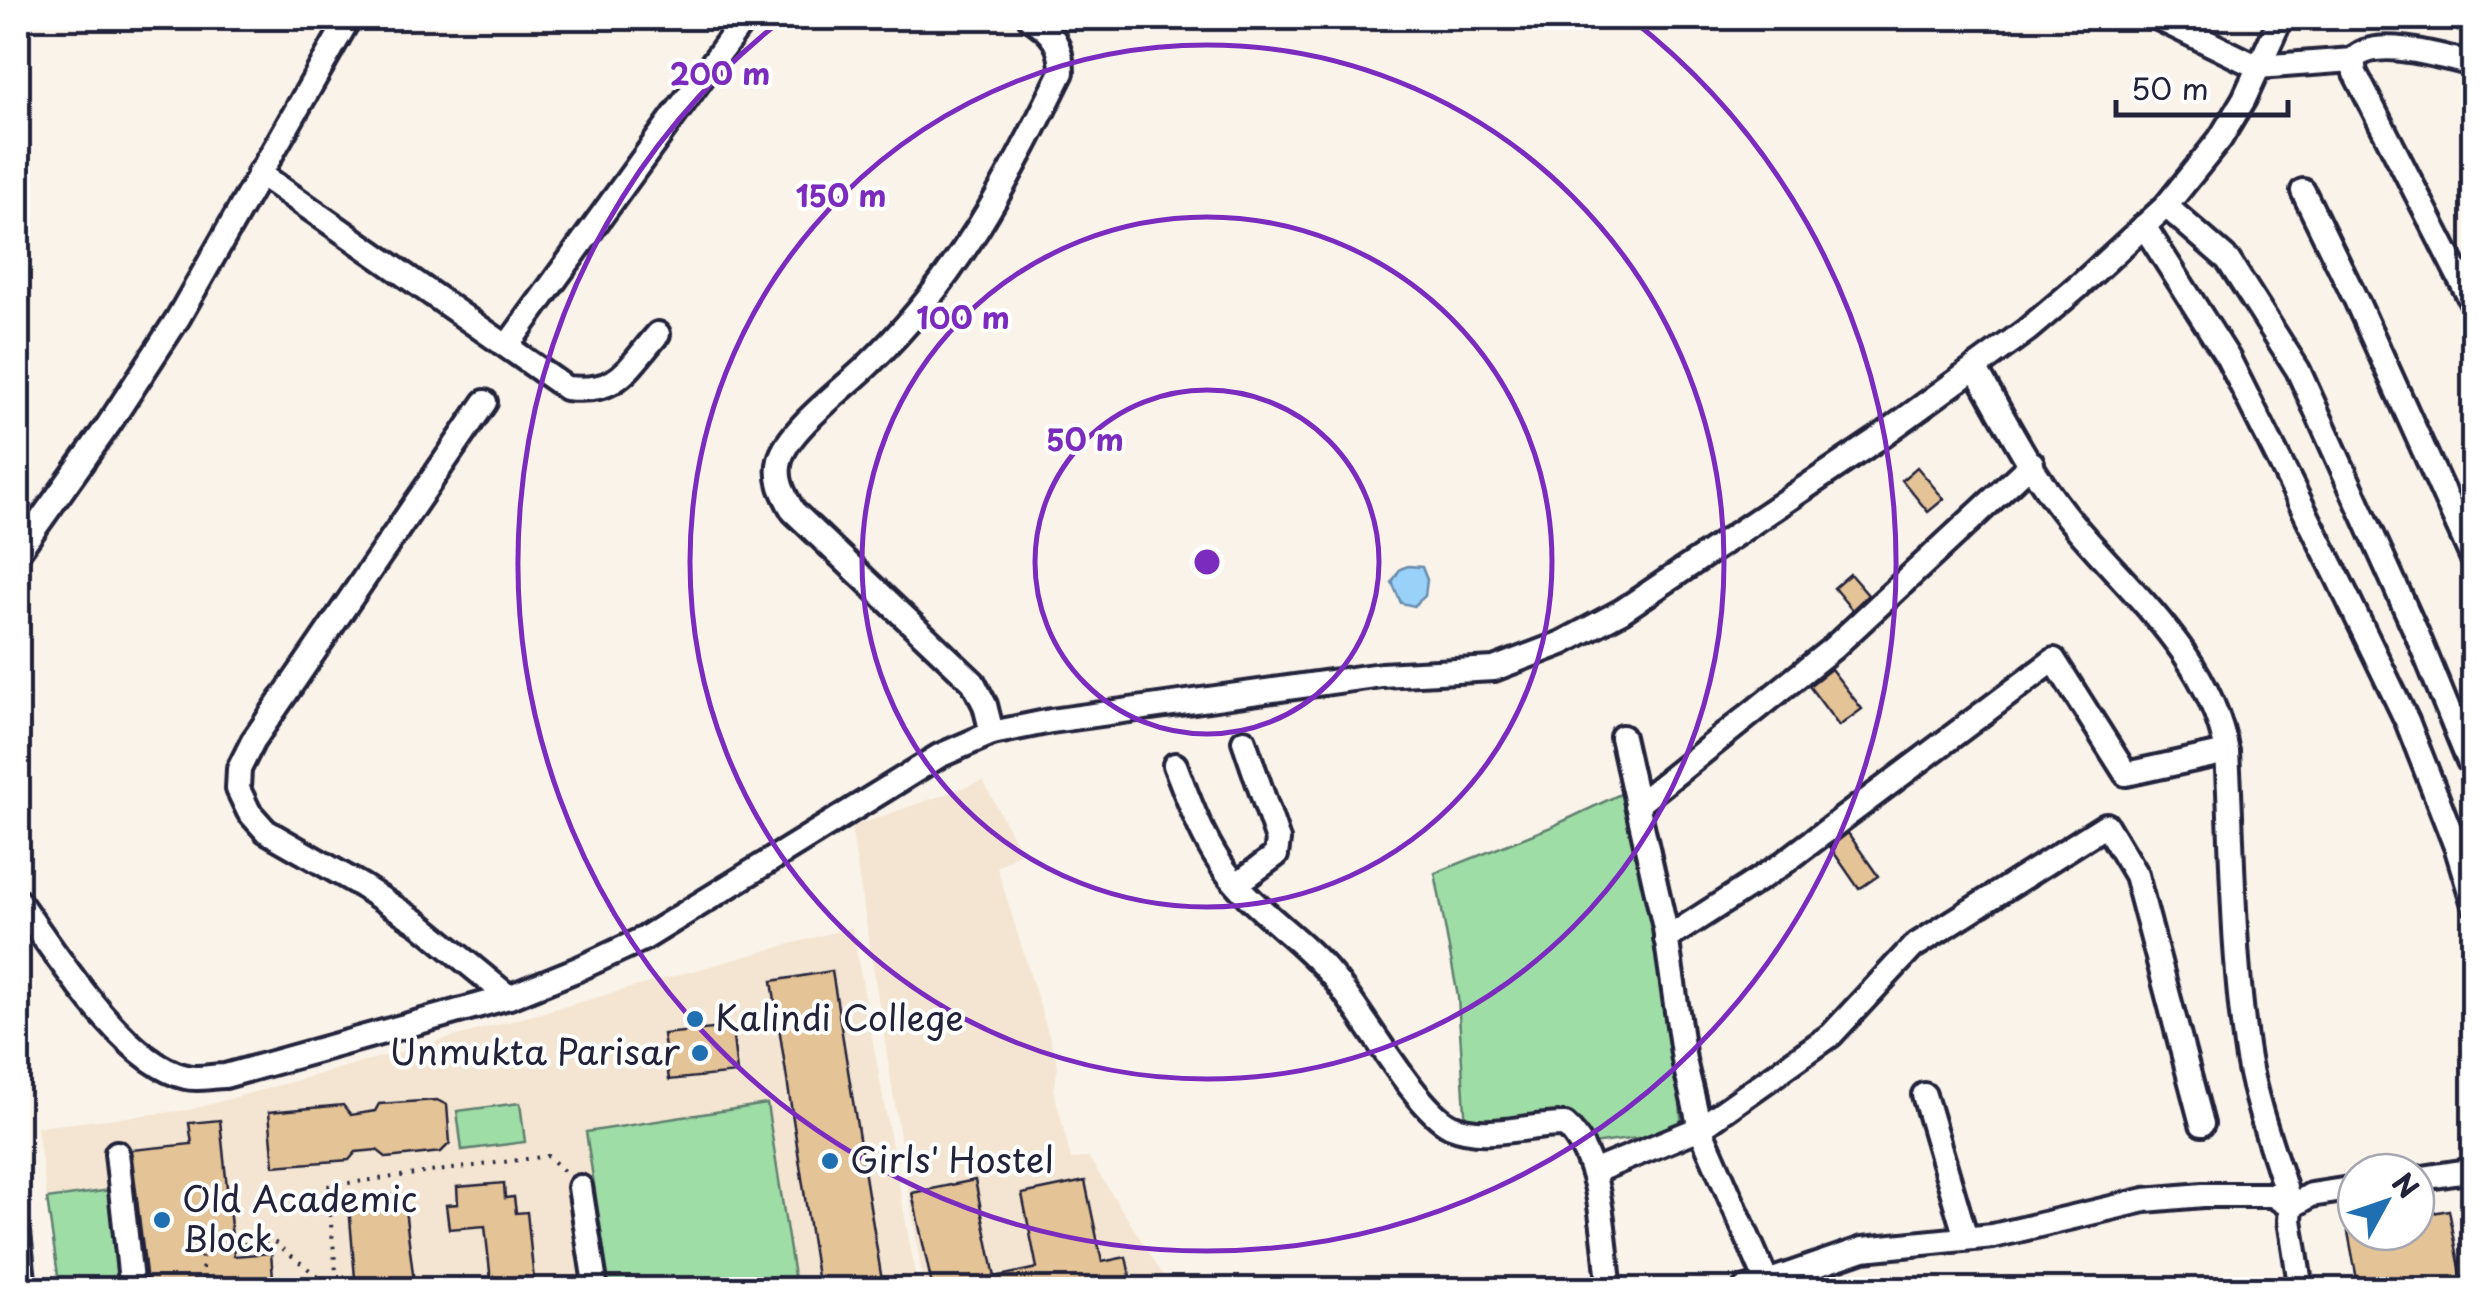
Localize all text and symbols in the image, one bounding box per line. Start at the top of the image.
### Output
text: 200 m [670,50,770,95]
scale bar [2116,55,2288,117]
text: 50 m [2131,65,2209,110]
text: 150 m [796,172,886,217]
text: 100 m [916,294,1010,339]
text: 50 m [1046,416,1124,461]
centre of rings [1189,544,1225,580]
place label: Kalindi College [715,990,964,1043]
marker: Kalindi College [684,1008,706,1030]
place label: Unmukta Parisar [390,1024,681,1077]
marker: Unmukta Parisar [689,1042,711,1064]
place label: Girls' Hostel [850,1132,1054,1185]
marker: Girls' Hostel [819,1150,841,1172]
north arrow [2336,1152,2436,1252]
text: N [2383,1163,2430,1207]
place label: Old Academic Block [182,1171,417,1264]
marker: Old Academic Block [151,1209,173,1231]

